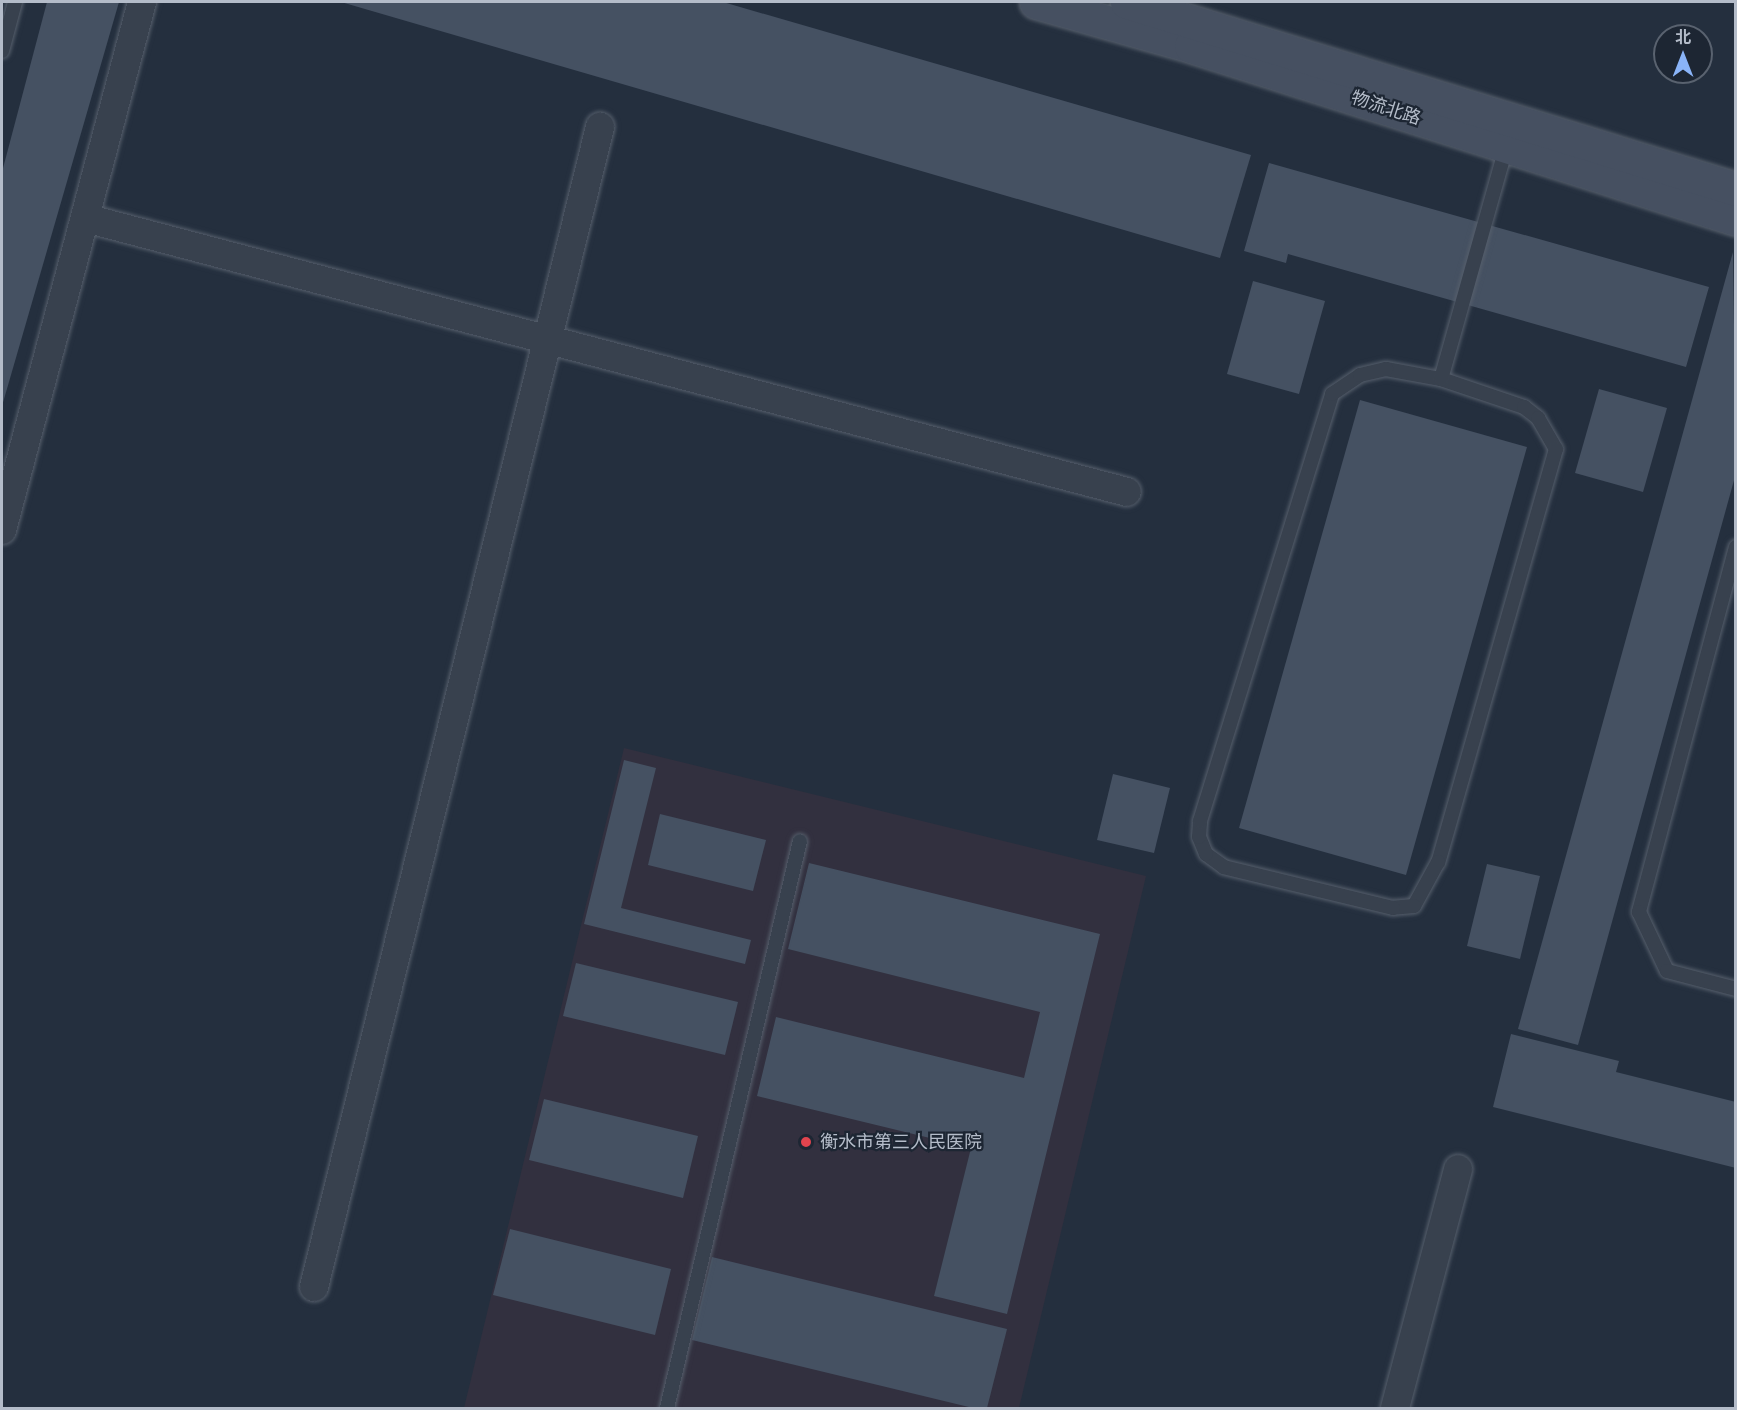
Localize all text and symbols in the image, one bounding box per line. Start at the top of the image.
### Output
north arrow [1653,24,1713,84]
text: 北 [1675,28,1691,47]
street label: 物流北路 [1348,87,1424,129]
place label: 衡水市第三人民医院 [820,1131,982,1153]
marker: 衡水市第三人民医院 [797,1133,815,1151]

